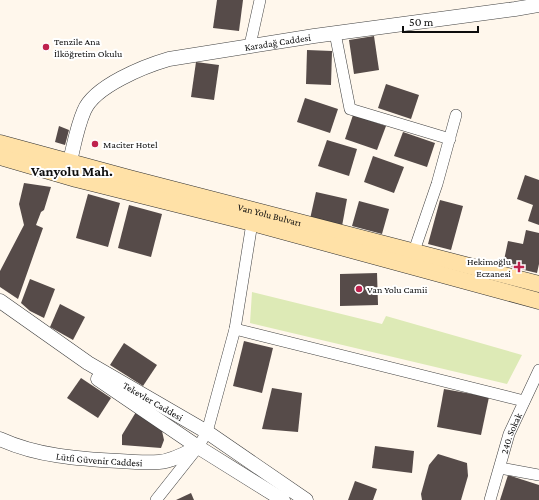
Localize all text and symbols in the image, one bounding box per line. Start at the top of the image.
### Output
scale bar [403,8,478,34]
text: 50 m [409,15,434,29]
street label: Karadağ Caddesi [244,31,312,52]
place label: Tenzile Ana İlköğretim Okulu [54,36,123,59]
marker: Tenzile Ana İlköğretim Okulu [41,42,51,52]
marker: Maciter Hotel [90,139,100,149]
place label: Maciter Hotel [103,139,158,150]
district label: Vanyolu Mah. [30,163,113,179]
street label: Van Yolu Bulvarı [237,201,303,228]
place label: Hekimoğlu Eczanesi [467,256,512,279]
marker: Hekimoğlu Eczanesi [514,262,524,272]
marker: Van Yolu Camii [354,284,364,294]
place label: Van Yolu Camii [367,284,428,295]
street label: Tekevler Caddesi [121,379,186,423]
street label: 240. Sokak [498,411,524,455]
street label: Lütfi Güvenir Caddesi [55,450,143,468]

